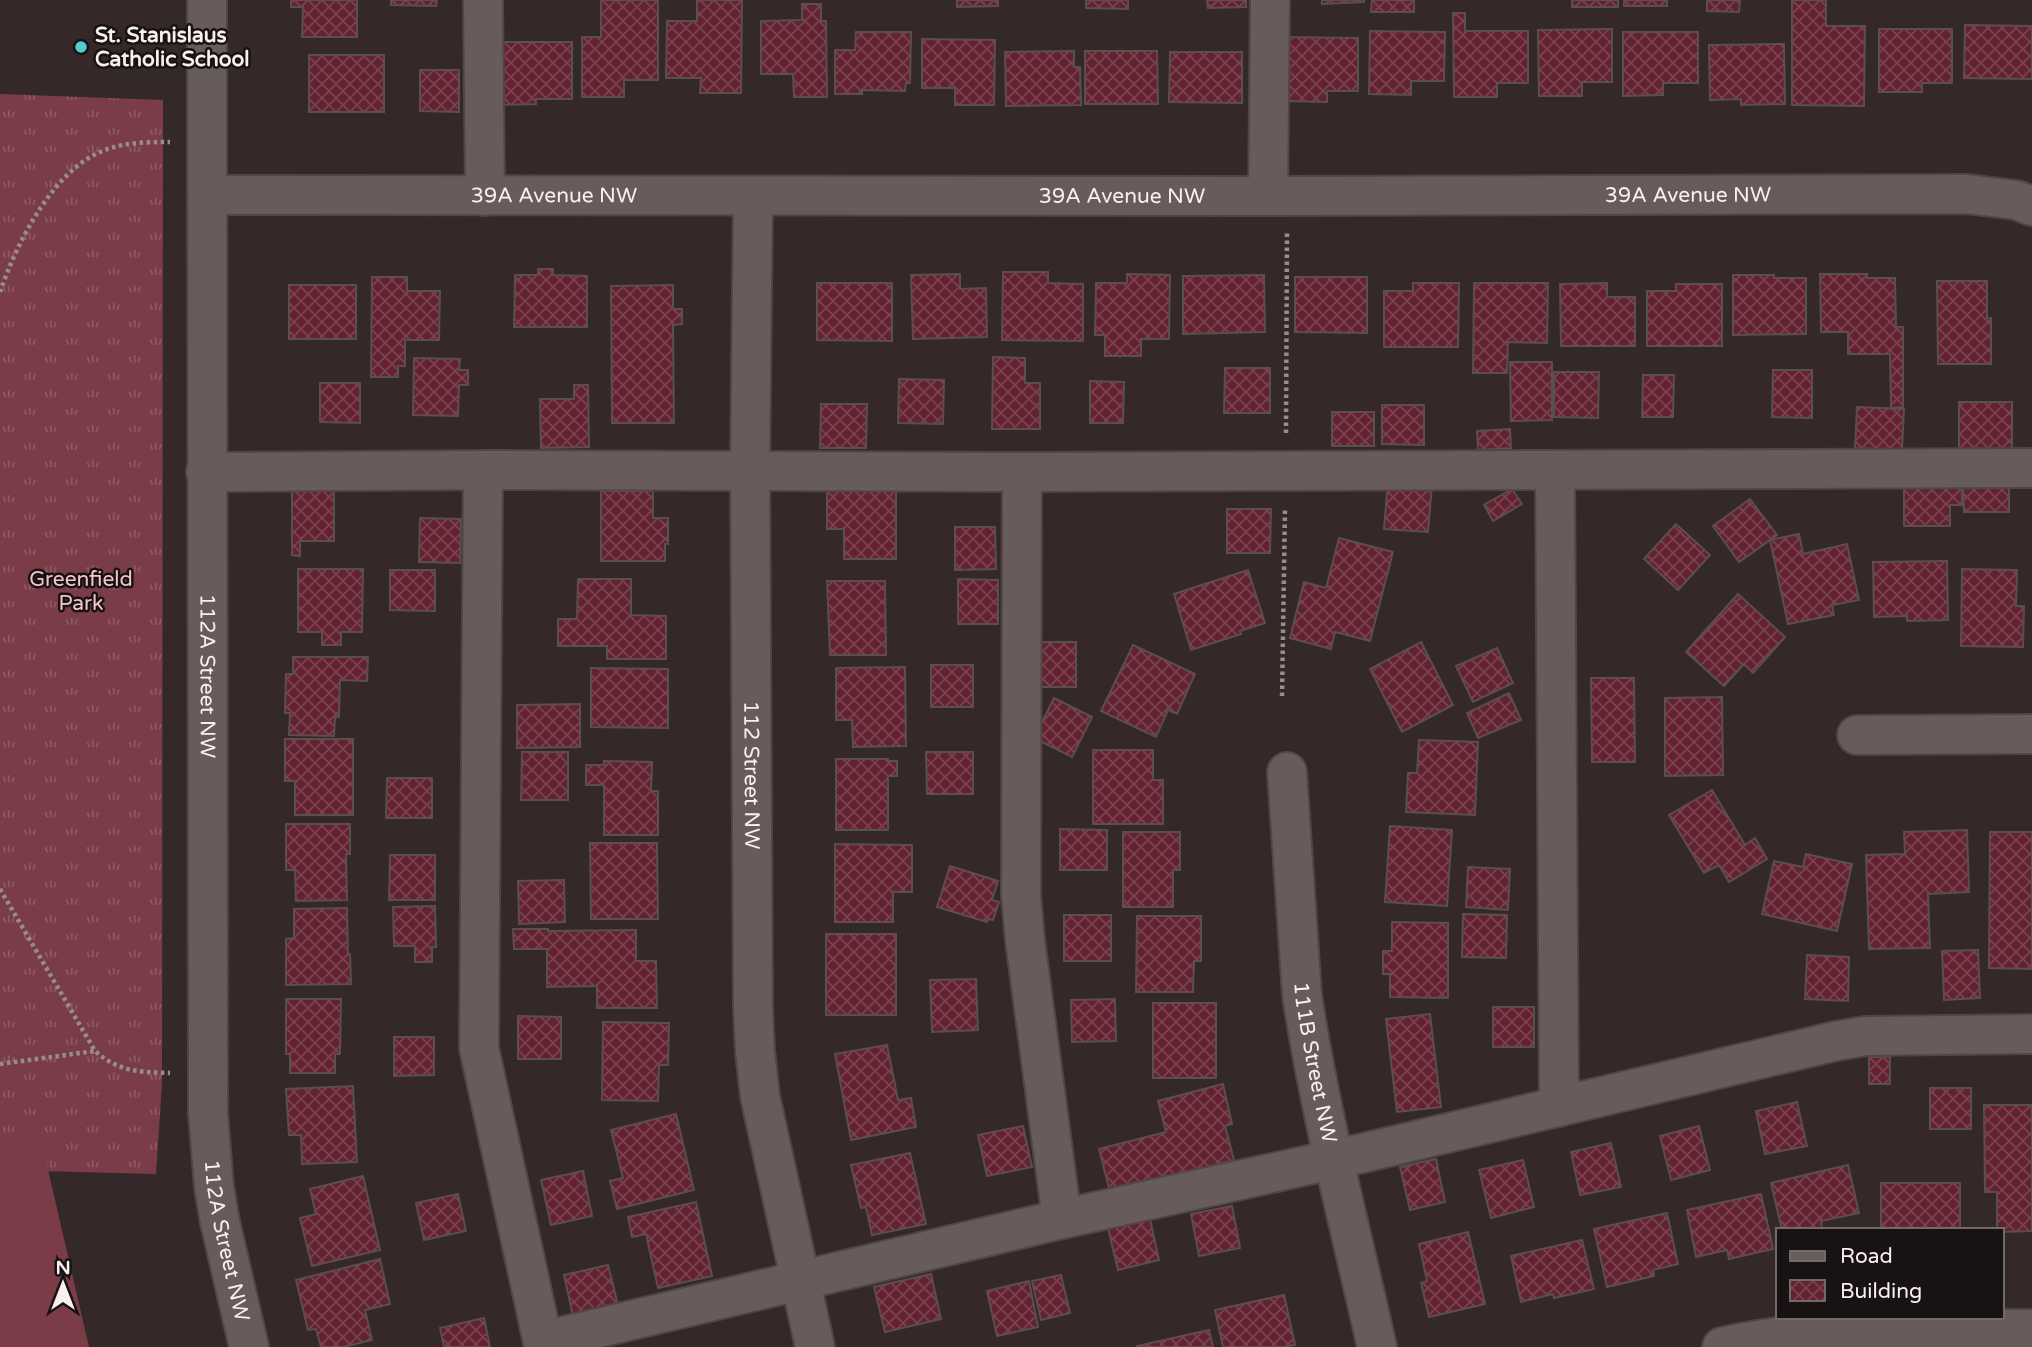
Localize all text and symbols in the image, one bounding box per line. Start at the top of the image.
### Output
place label: St. Stanislaus Catholic School [95,23,250,72]
marker: St. Stanislaus Catholic School [73,39,89,55]
street label: 39A Avenue NW [471,183,637,208]
street label: 39A Avenue NW [1605,183,1771,208]
street label: 39A Avenue NW [1039,184,1205,209]
park label: Greenfield Park [29,567,133,616]
street label: 112A Street NW [195,594,220,758]
street label: 112 Street NW [738,701,764,849]
street label: 111B Street NW [1288,981,1342,1145]
street label: 112A Street NW [199,1159,255,1324]
legend [1776,1228,2004,1319]
text: Road [1840,1244,1893,1269]
north arrow [28,1249,98,1319]
text: N [55,1257,71,1279]
text: Building [1840,1279,1922,1304]

